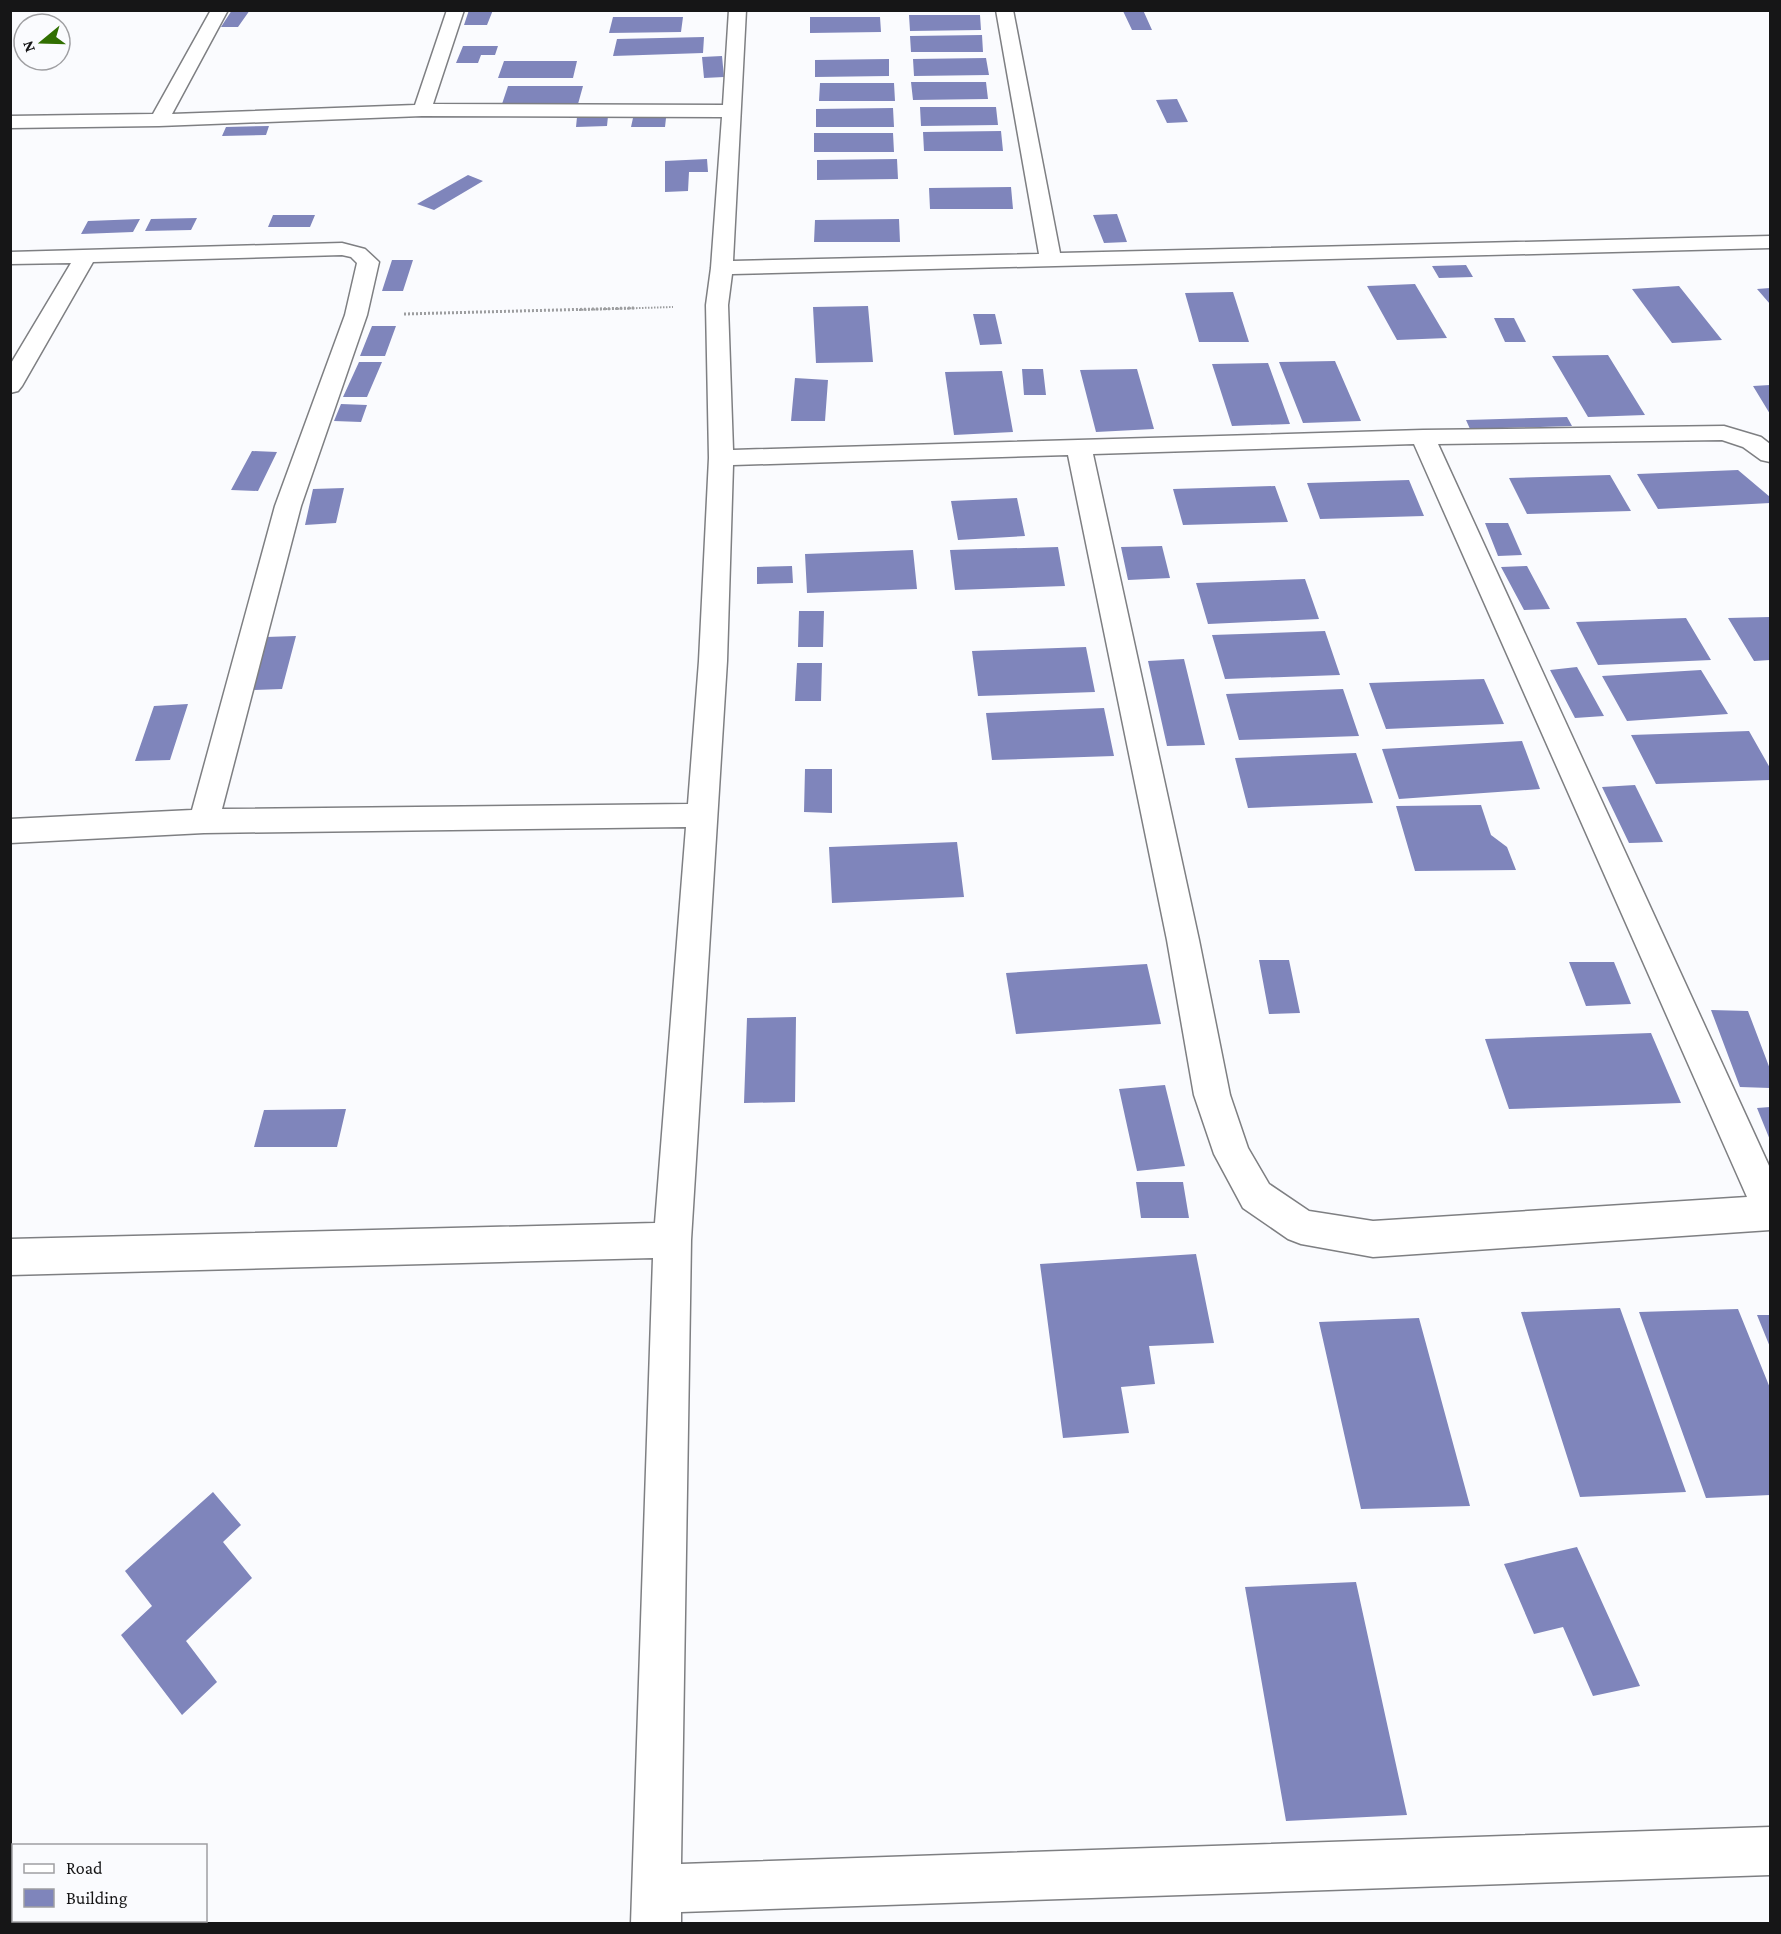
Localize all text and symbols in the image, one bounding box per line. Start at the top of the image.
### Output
north arrow [12,12,72,72]
text: N [18,39,38,55]
legend [12,1844,207,1922]
text: Road [66,1858,103,1878]
text: Building [66,1888,128,1908]

